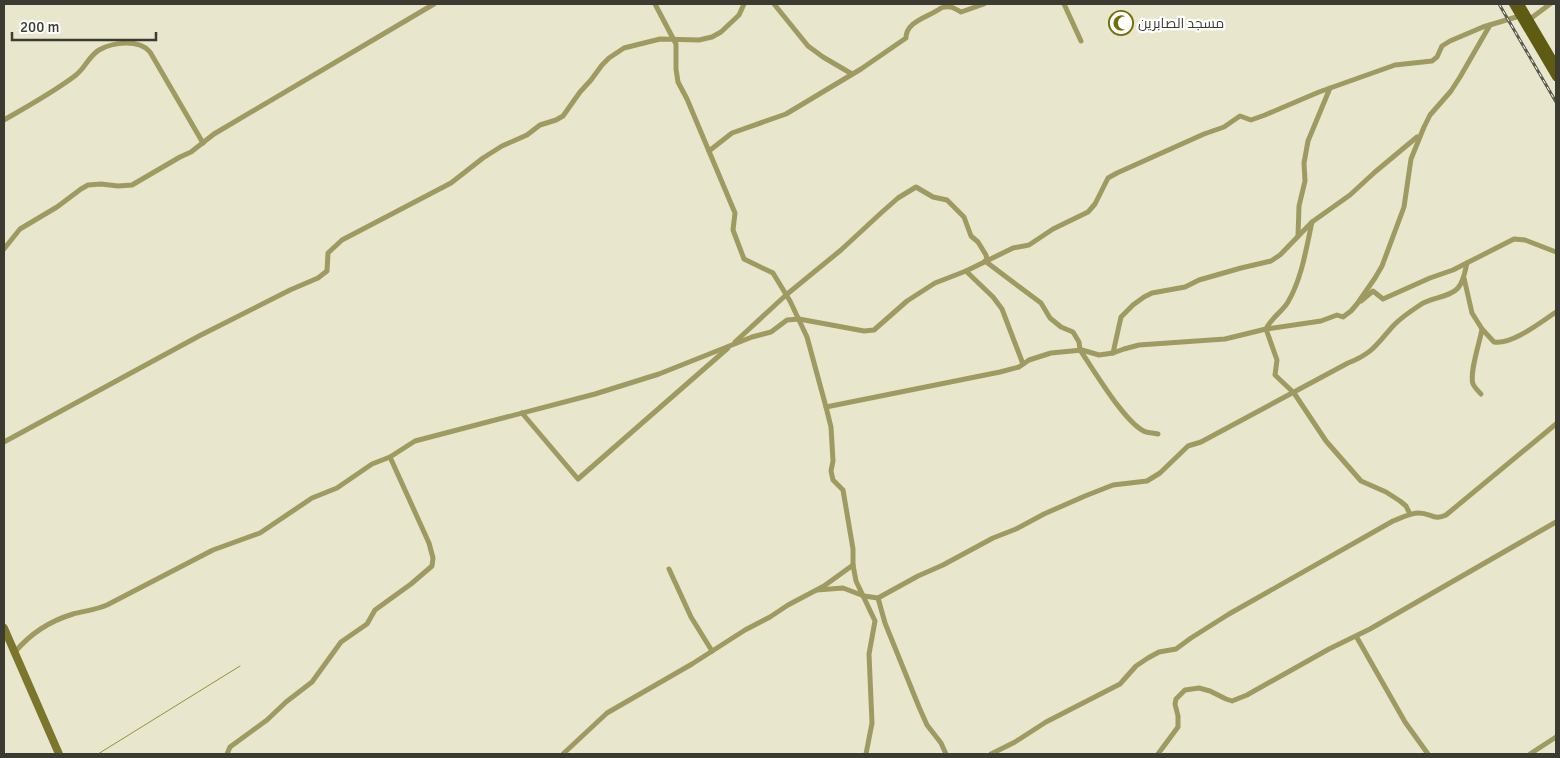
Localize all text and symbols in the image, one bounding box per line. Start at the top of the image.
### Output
scale bar [12,10,156,42]
mosque icon: مسجد الصابرين [1108,10,1134,36]
place label: مسجد الصابرين [1138,15,1224,32]
text: 200 m [20,18,60,36]

